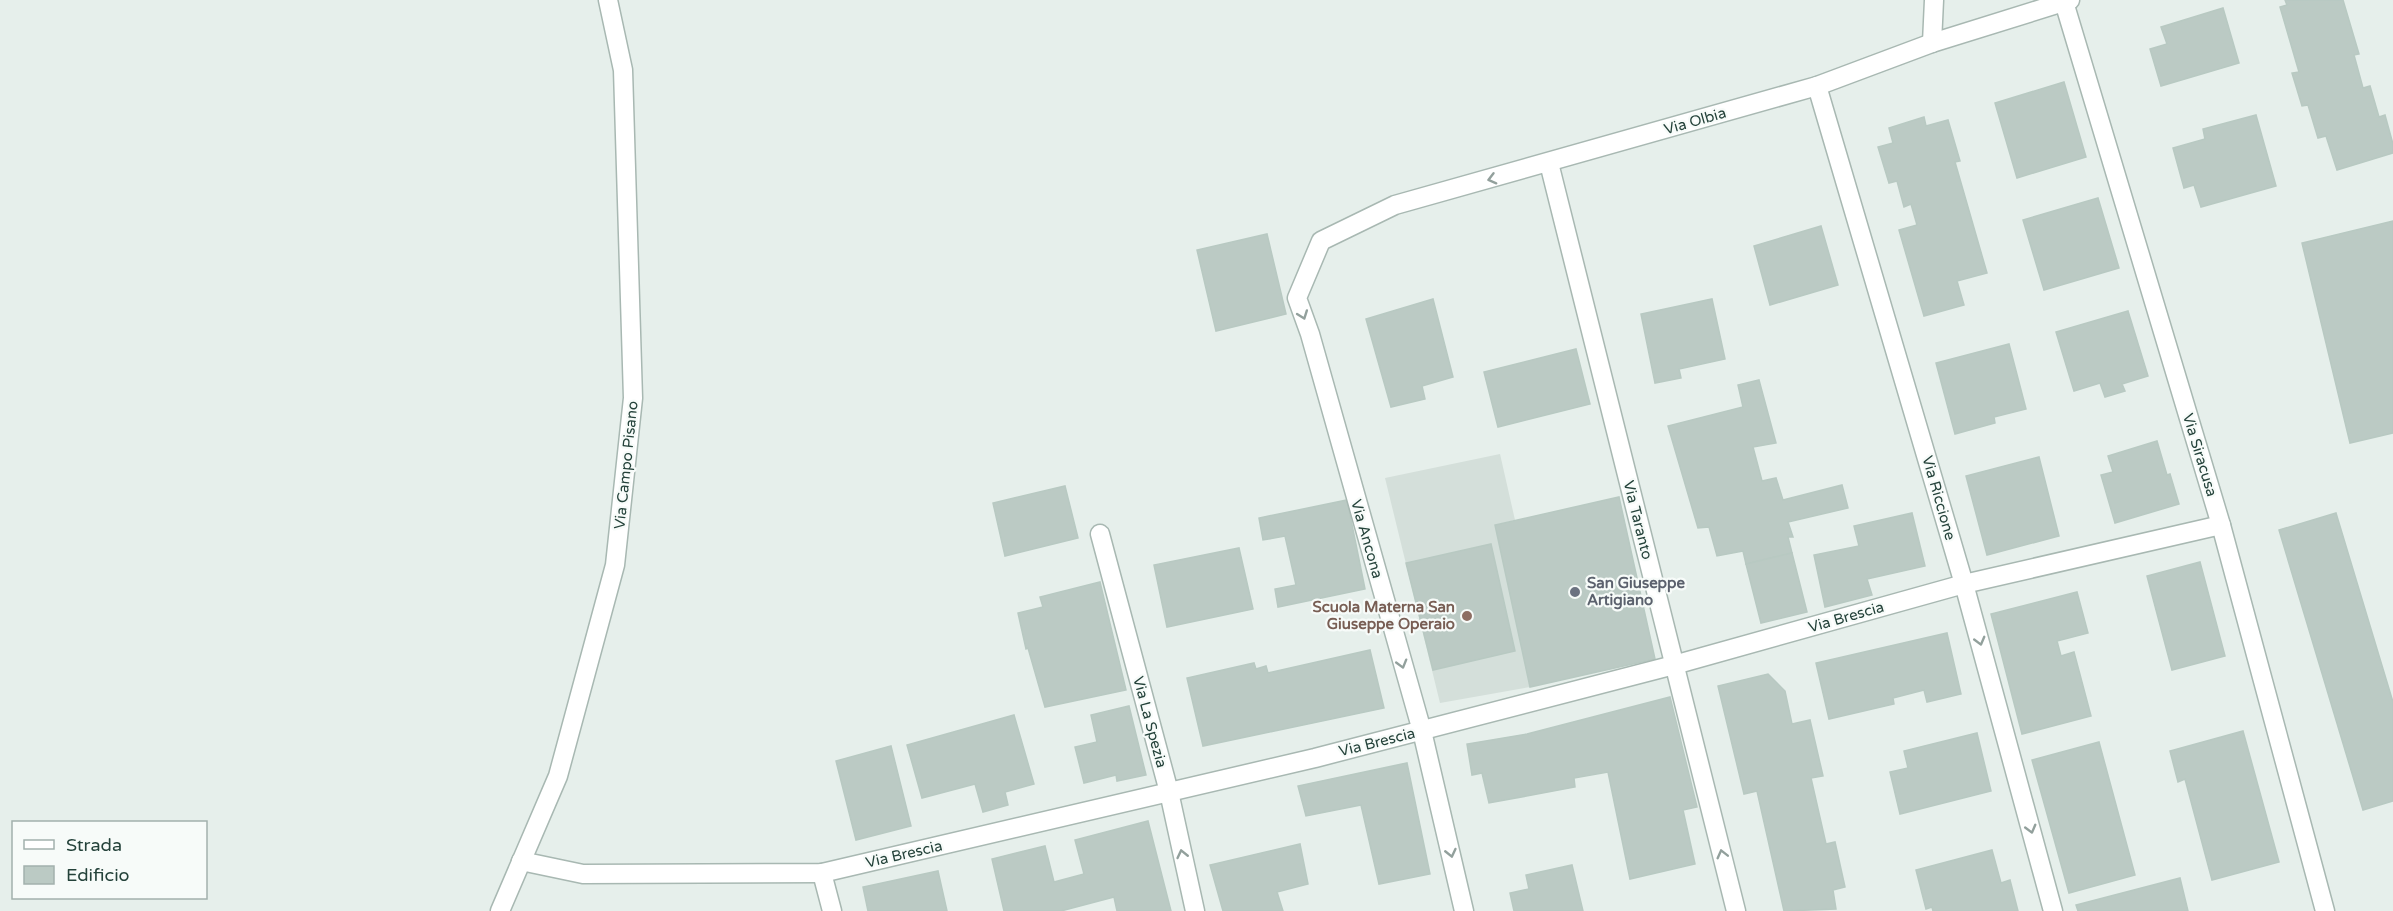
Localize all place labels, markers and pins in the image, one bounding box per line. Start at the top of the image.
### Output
place label: San Giuseppe Artigiano [1587,574,1686,610]
marker: San Giuseppe Artigiano [1568,585,1582,599]
place label: Scuola Materna San Giuseppe Operaio [1313,598,1455,634]
marker: Scuola Materna San Giuseppe Operaio [1460,609,1474,623]

